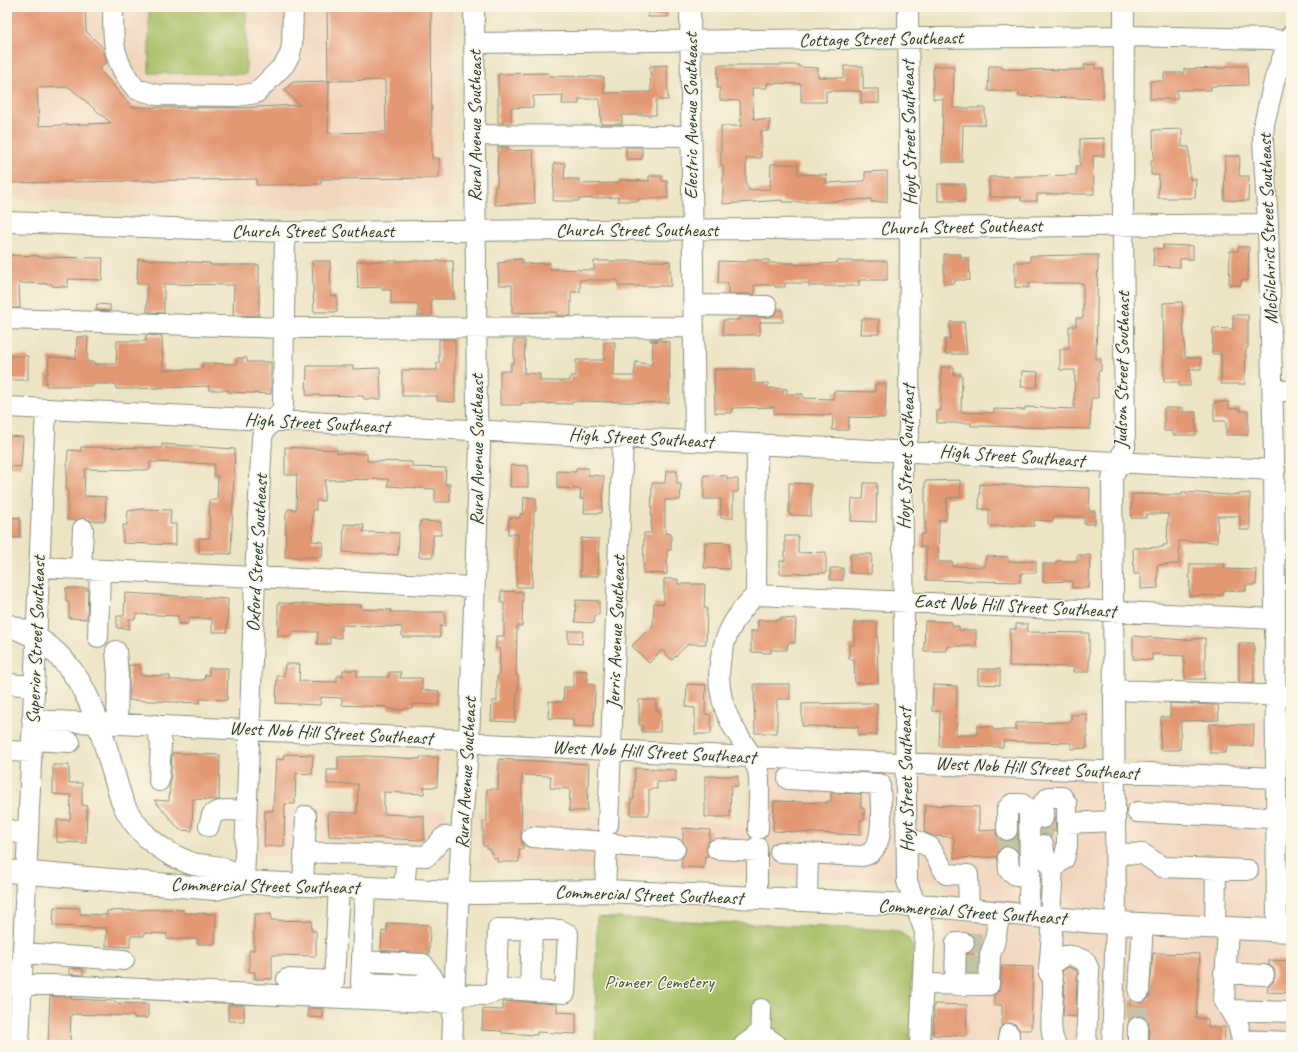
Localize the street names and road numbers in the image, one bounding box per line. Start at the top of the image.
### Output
street label: Cottage Street Southeast [799,26,965,52]
street label: Electric Avenue Southeast [679,31,703,199]
street label: Rural Avenue Southeast [463,48,487,202]
street label: Hoyt Street Southeast [896,58,922,206]
street label: McGilchrist Street Southeast [1253,132,1283,325]
street label: Church Street Southeast [880,214,1044,240]
street label: Church Street Southeast [556,218,720,242]
street label: Church Street Southeast [232,219,396,243]
street label: Judson Street Southeast [1109,290,1135,450]
street label: Rural Avenue Southeast [465,372,489,526]
street label: Hoyt Street Southeast [891,381,921,530]
street label: High Street Southeast [244,407,393,439]
street label: High Street Southeast [568,422,717,454]
street label: High Street Southeast [939,439,1088,473]
street label: Oxford Street Southeast [241,472,273,632]
street label: Jerris Avenue Southeast [601,553,631,710]
street label: Superior Street Southeast [21,554,51,725]
street label: East Nob Hill Street Southeast [914,589,1119,623]
street label: Rural Avenue Southeast [450,695,482,849]
street label: Hoyt Street Southeast [893,705,919,853]
street label: West Nob Hill Street Southeast [229,716,436,750]
street label: West Nob Hill Street Southeast [552,735,759,769]
street label: West Nob Hill Street Southeast [935,751,1142,785]
street label: Commercial Street Southeast [171,872,362,900]
street label: Commercial Street Southeast [555,880,746,910]
street label: Commercial Street Southeast [877,893,1069,931]

